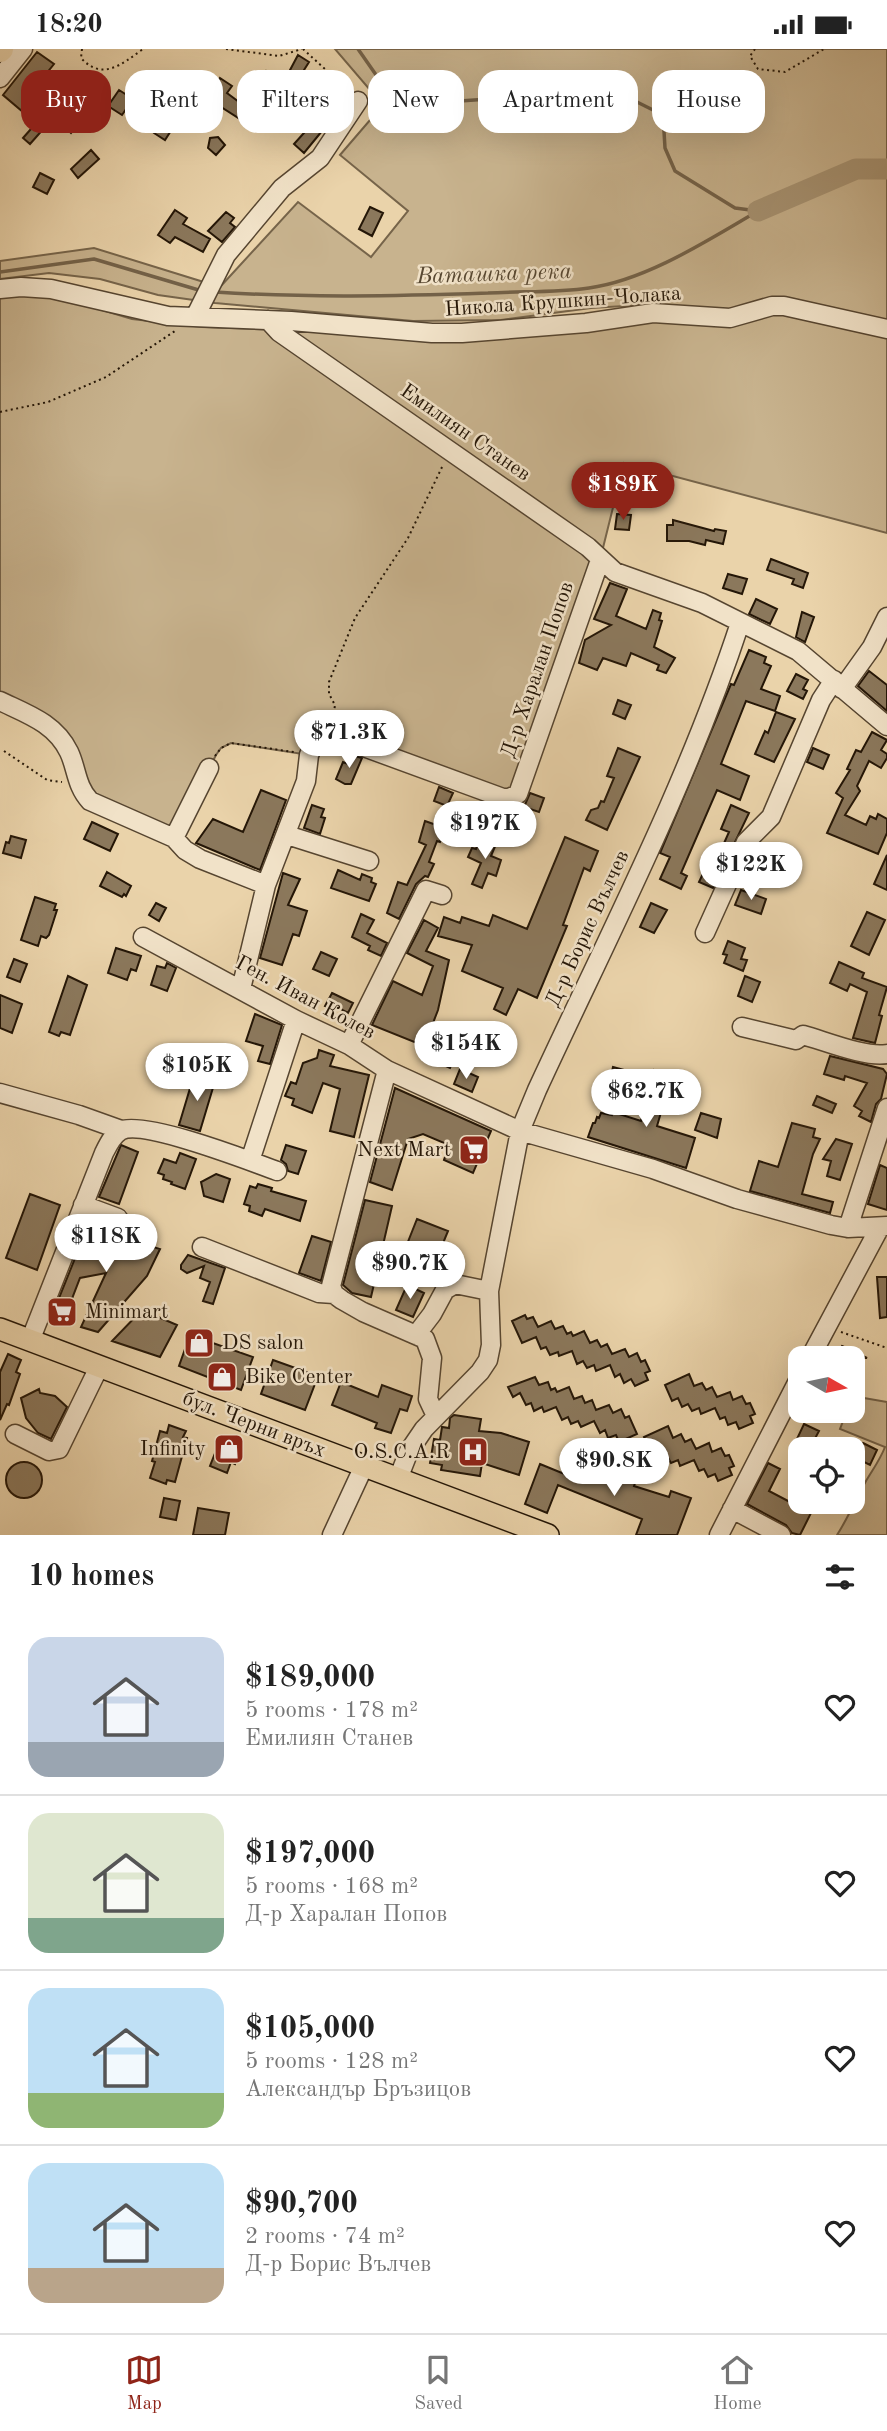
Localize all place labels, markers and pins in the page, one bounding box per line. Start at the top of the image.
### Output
pin: $189K [574,463,672,522]
pin: $71.3K [292,711,406,770]
pin: $197K [436,801,534,861]
pin: $122K [702,843,800,902]
pin: $154K [417,1021,515,1081]
pin: $105K [148,1044,246,1103]
pin: $62.7K [589,1069,703,1129]
supermarket icon: Next Mart [457,1133,491,1167]
place label: Next Mart [357,1140,451,1161]
pin: $118K [57,1215,155,1274]
pin: $90.7K [353,1241,467,1301]
supermarket icon: Minimart [45,1295,79,1329]
place label: Minimart [85,1302,168,1323]
shop icon: DS salon [182,1326,216,1360]
place label: DS salon [222,1333,304,1354]
shop icon: Bike Center [205,1360,239,1394]
place label: Bike Center [245,1367,353,1388]
shop icon: Infinity [212,1432,246,1466]
hospital icon: O.S.C.A.R [456,1435,490,1469]
place label: Infinity [140,1439,206,1460]
pin: $90.8K [557,1439,671,1498]
place label: O.S.C.A.R [354,1442,450,1463]

